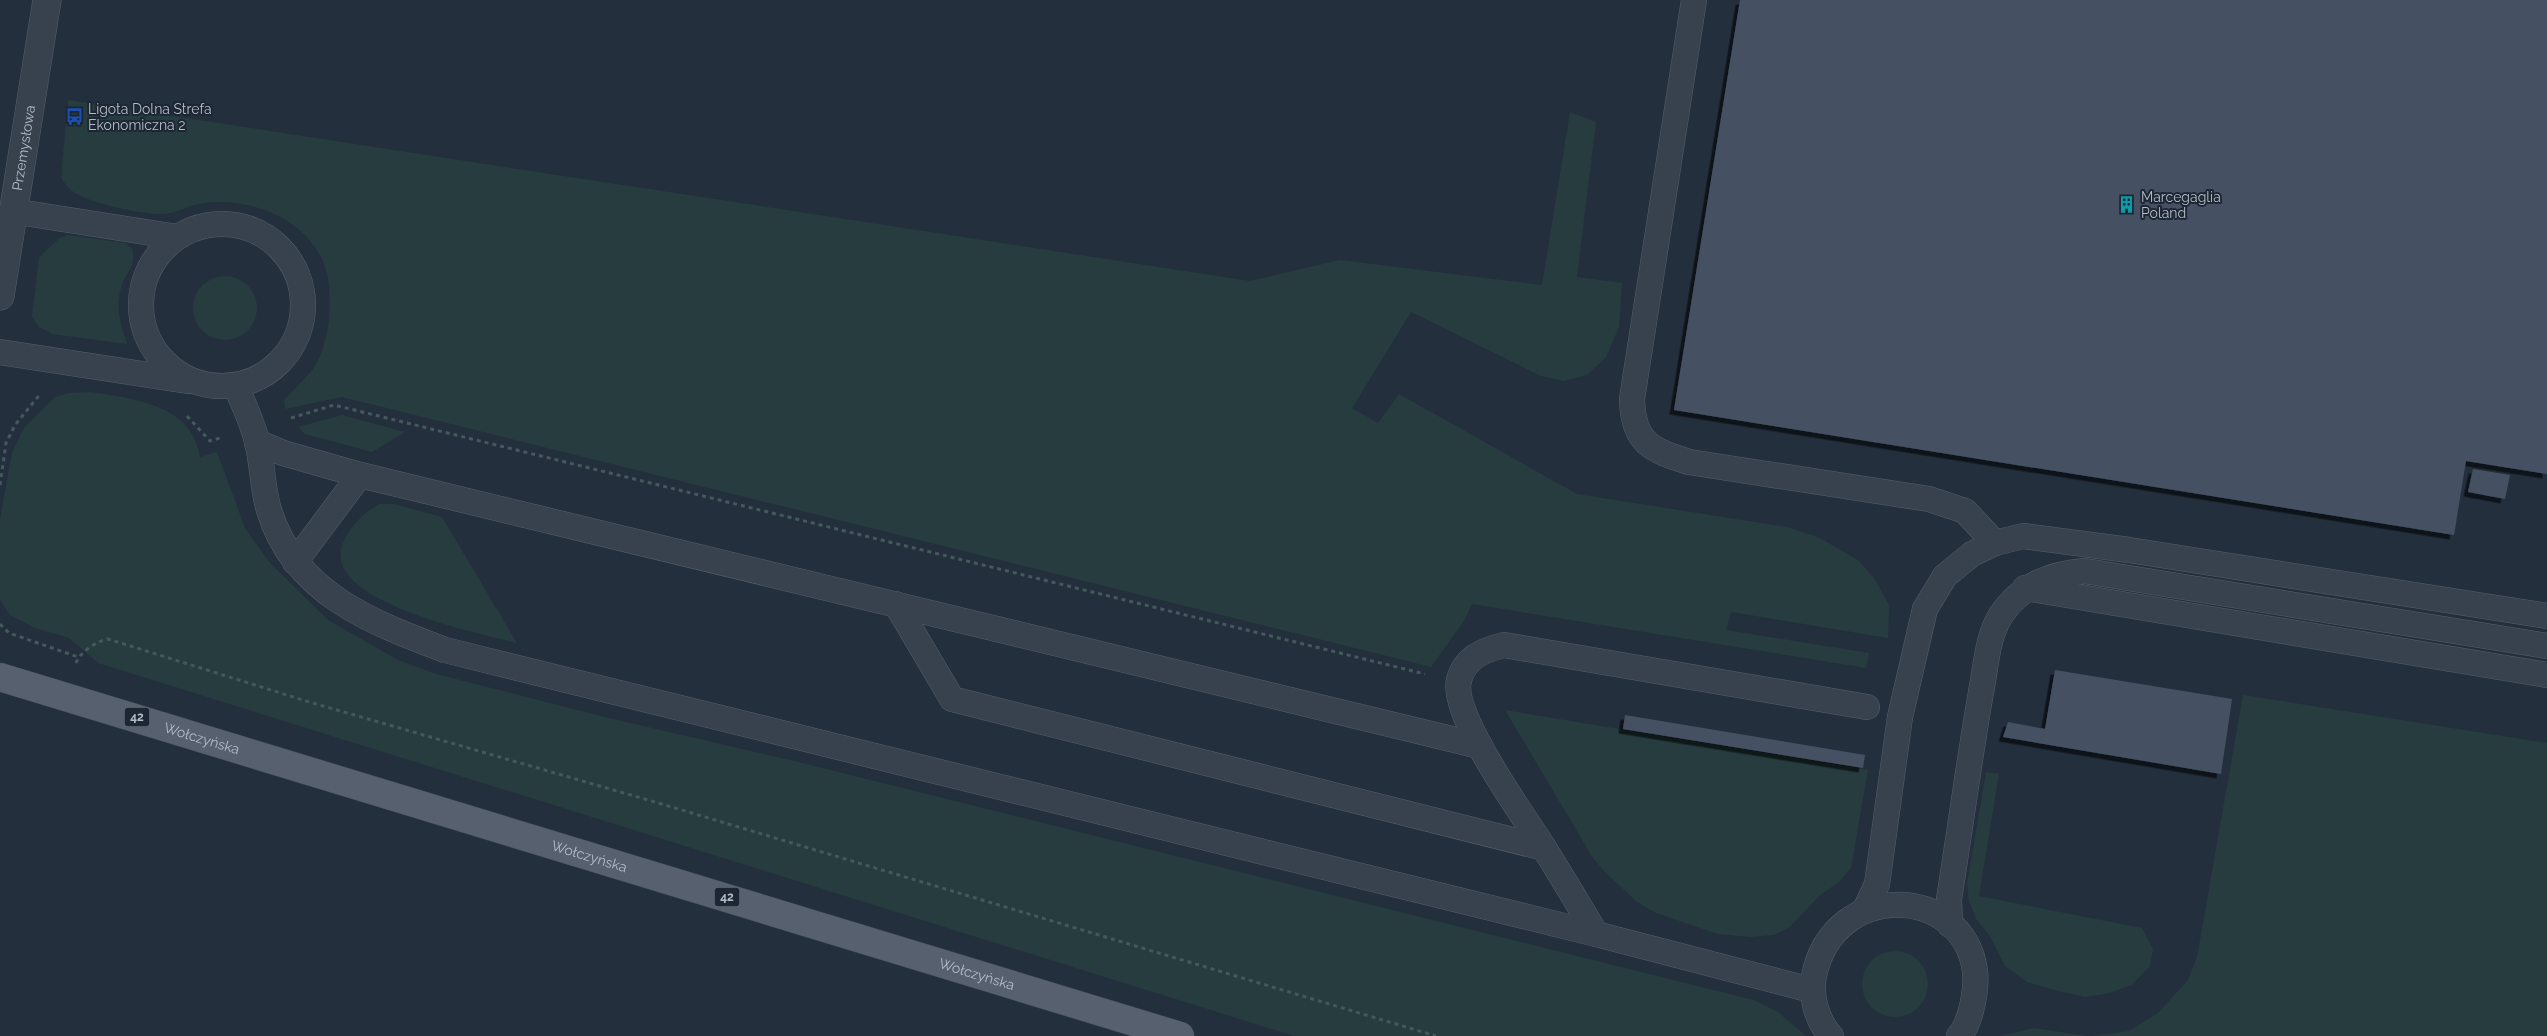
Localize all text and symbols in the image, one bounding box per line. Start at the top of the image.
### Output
place label: Ligota Dolna Strefa Ekonomiczna 2 [88,101,212,133]
street label: Przemysłowa [9,104,38,192]
bus stop icon: Ligota Dolna Strefa Ekonomiczna 2 [64,107,84,127]
place label: Marcegaglia Poland [2141,189,2221,221]
building icon: Marcegaglia Poland [2117,195,2137,215]
road number: 42 [124,708,150,726]
street label: Wołczyńska [162,719,242,757]
street label: Wołczyńska [550,837,629,875]
road number: 42 [714,888,740,906]
street label: Wołczyńska [937,955,1017,993]

